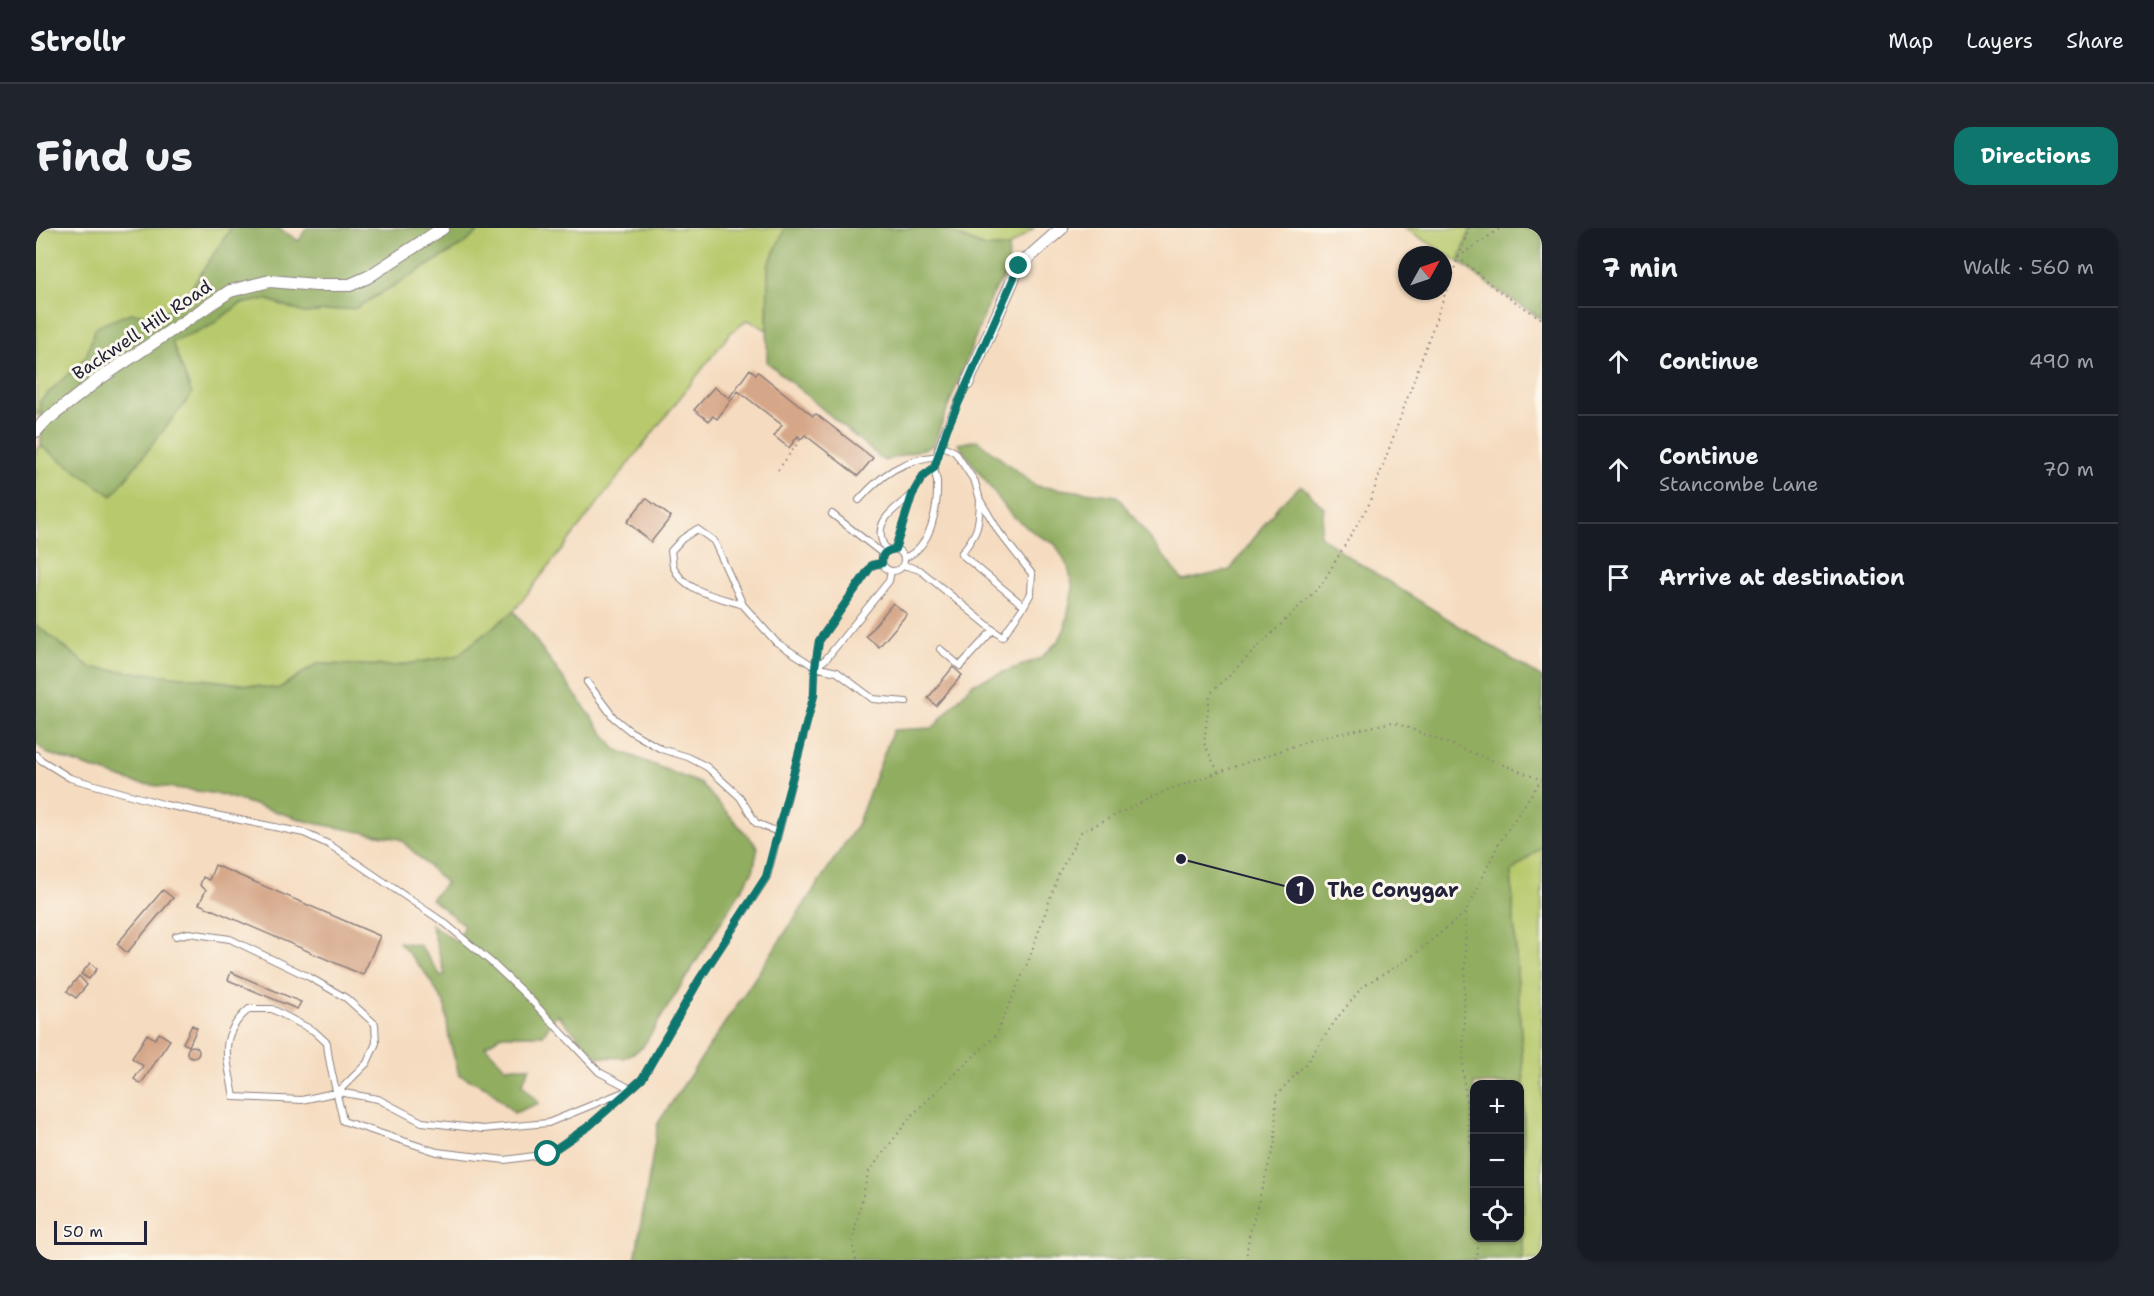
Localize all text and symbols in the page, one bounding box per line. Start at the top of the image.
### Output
text: Strollr [30,22,126,60]
text: Map [1888,27,1933,55]
text: Layers [1966,27,2033,55]
text: Share [2066,27,2124,55]
button: Directions [1954,127,2118,185]
text: Find us [36,128,193,184]
north arrow [1398,246,1452,300]
text: 7 min [1602,250,1678,285]
route end [1005,252,1031,278]
text: Walk · 560 m [1963,254,2094,280]
street label: Backwell Hill Road [68,275,216,385]
icon: ahead [1602,345,1635,378]
text: Continue [1659,347,1759,376]
text: 490 m [2029,348,2094,374]
text: Continue [1659,442,1759,471]
icon: ahead [1602,453,1635,486]
text: 70 m [2042,456,2094,482]
text: Stancombe Lane [1659,471,1818,497]
icon: arrive [1602,561,1635,594]
text: Arrive at destination [1659,563,1905,592]
callout: The Conygar [1285,871,1471,909]
text: The Conygar [1327,877,1459,903]
text: 1 [1296,878,1304,902]
map controls [1470,1080,1524,1242]
button: + [1470,1080,1524,1134]
button: − [1470,1134,1524,1188]
route start [534,1140,560,1166]
button: locate [1470,1188,1524,1242]
scale bar [54,1218,147,1246]
text: 50 m [63,1221,103,1242]

